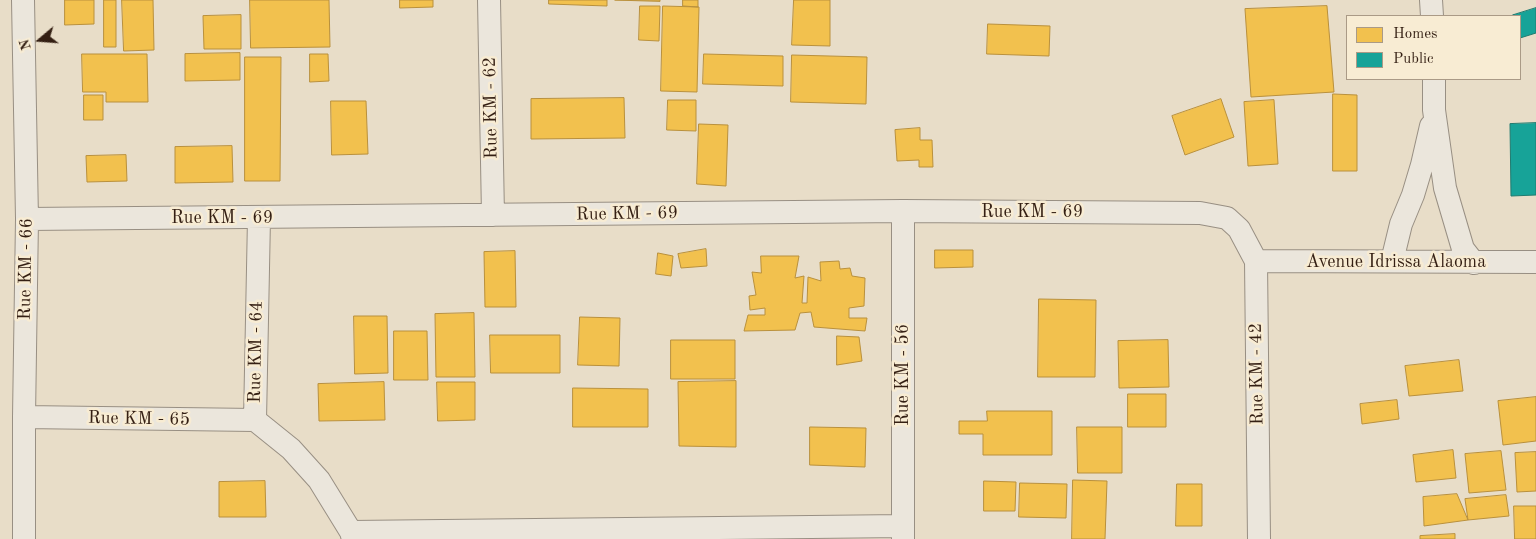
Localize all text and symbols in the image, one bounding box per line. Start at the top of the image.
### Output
north arrow [15,15,65,65]
legend [1346,15,1521,80]
text: Homes [1393,27,1438,42]
text: N [17,37,34,52]
text: Public [1393,52,1434,67]
street label: Rue KM - 62 [479,57,503,159]
street label: Rue KM - 69 [981,201,1083,223]
street label: Rue KM - 69 [576,202,678,226]
street label: Rue KM - 69 [171,207,273,229]
street label: Rue KM - 66 [14,218,38,320]
street label: Avenue Idrissa Alaoma [1306,251,1486,273]
street label: Rue KM - 64 [244,301,268,403]
street label: Rue KM - 42 [1245,323,1269,425]
street label: Rue KM - 56 [892,324,914,426]
street label: Rue KM - 65 [88,407,190,431]

